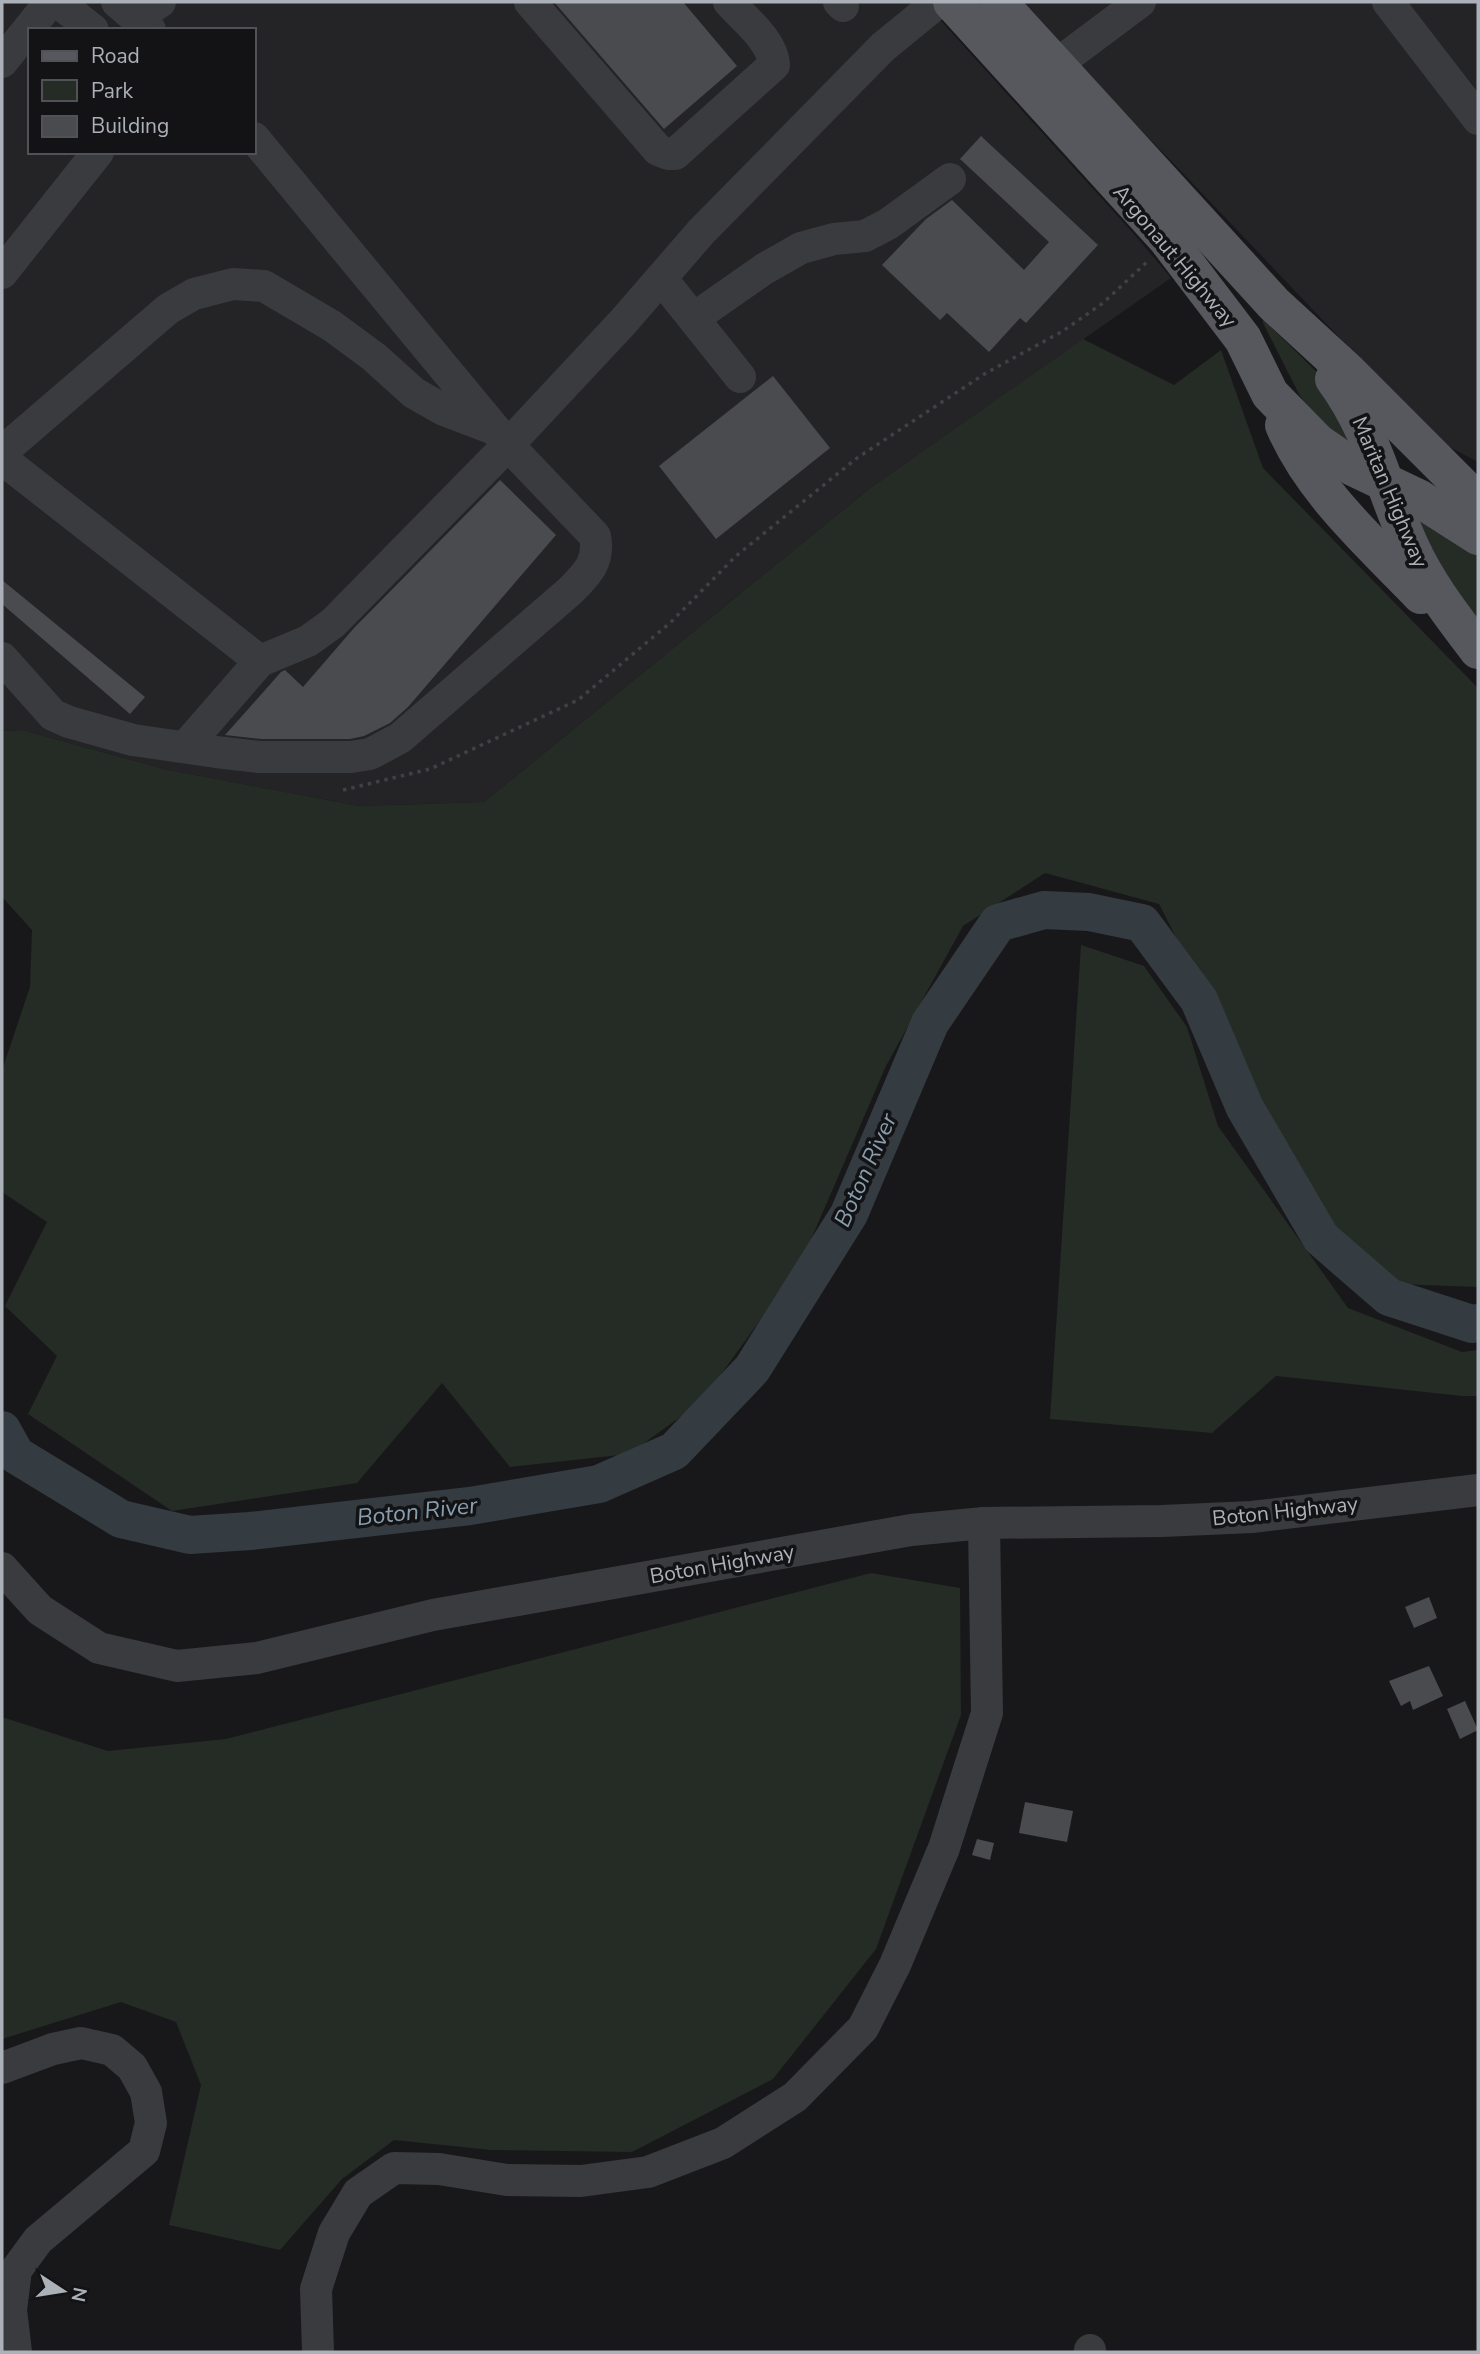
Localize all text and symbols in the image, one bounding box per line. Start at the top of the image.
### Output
legend [28,28,256,154]
text: Road [91,42,140,70]
text: Park [91,77,133,105]
text: Building [91,112,169,140]
street label: Argonaut Highway [1107,179,1243,334]
street label: Maritan Highway [1346,412,1435,572]
water label: Boton River [827,1108,904,1232]
street label: Boton Highway [1211,1489,1359,1533]
water label: Boton River [355,1490,479,1533]
street label: Boton Highway [648,1537,797,1590]
north arrow [28,2256,98,2326]
text: N [64,2285,93,2304]

